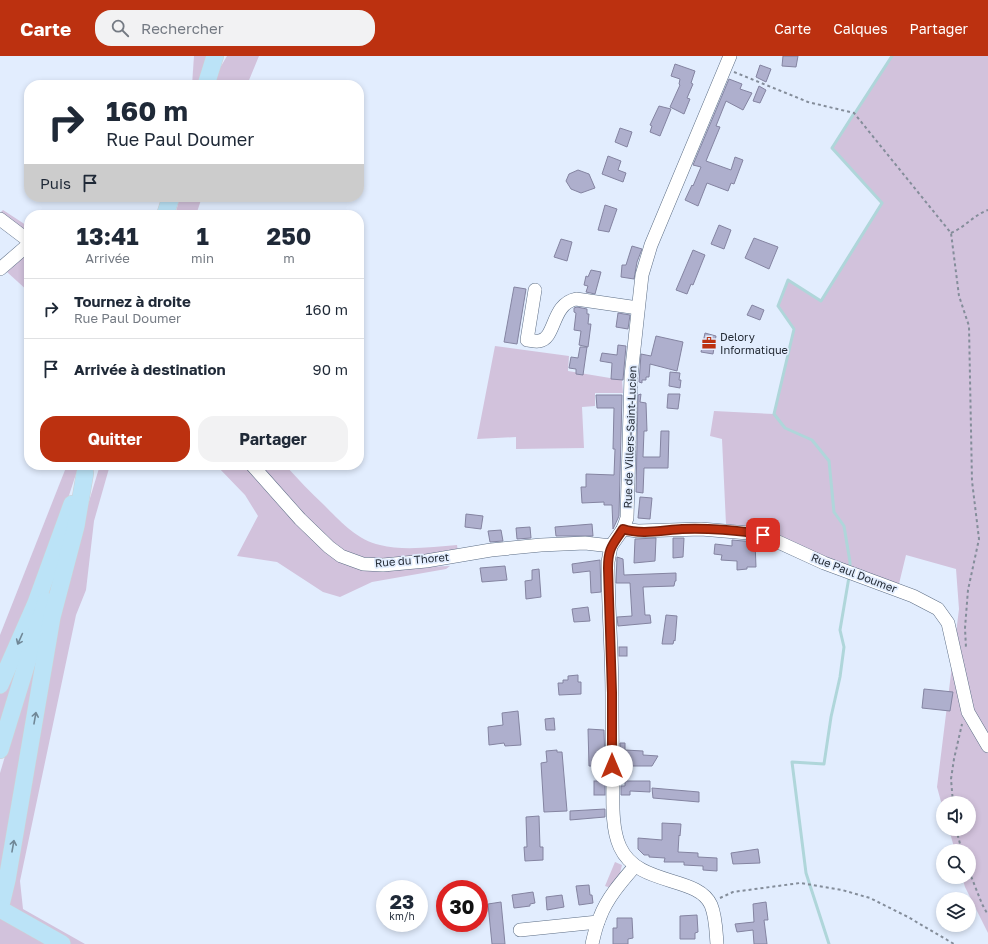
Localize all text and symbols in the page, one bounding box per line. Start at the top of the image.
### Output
search box [95,10,375,46]
text: Carte [20,17,71,40]
icon: search [109,17,131,39]
text: Rechercher [141,19,224,37]
text: Carte [774,20,811,37]
text: Calques [833,20,888,37]
text: Partager [910,20,968,37]
text: 160 m [106,94,188,127]
icon: right [40,96,92,148]
text: Rue Paul Doumer [106,128,254,150]
icon: arrive [79,172,101,194]
text: Puis [40,174,71,192]
text: 13:41 [77,221,139,250]
text: 1 [196,221,209,250]
text: 250 [267,221,311,250]
text: Arrivée [85,250,130,266]
text: min [191,250,214,266]
text: m [283,250,295,266]
text: Tournez à droite [74,292,191,310]
icon: right [40,298,62,320]
text: 160 m [305,300,348,318]
text: Rue Paul Doumer [74,310,181,326]
place label: Delory Informatique [720,330,788,356]
office icon: Delory Informatique [701,335,717,351]
icon: arrive [40,358,62,380]
text: Arrivée à destination [74,360,226,378]
text: 90 m [313,360,348,378]
street label: Rue de Villers-Saint-Lucien [621,365,638,509]
button: Quitter [40,416,190,462]
button: Partager [198,416,348,462]
pin [746,518,780,552]
icon: arrive [752,524,774,546]
street label: Rue du Thoret [374,550,450,569]
street label: Rue Paul Doumer [810,550,899,595]
one-way arrow [16,633,23,645]
one-way arrow [31,712,39,725]
position arrow [591,745,633,787]
map controls [936,796,976,932]
button: sound [936,796,976,836]
one-way arrow [9,840,17,853]
button: search [936,844,976,884]
speed limit sign: 30 [436,880,488,932]
text: 23 [390,889,414,913]
button: layers [936,892,976,932]
text: km/h [389,910,415,922]

